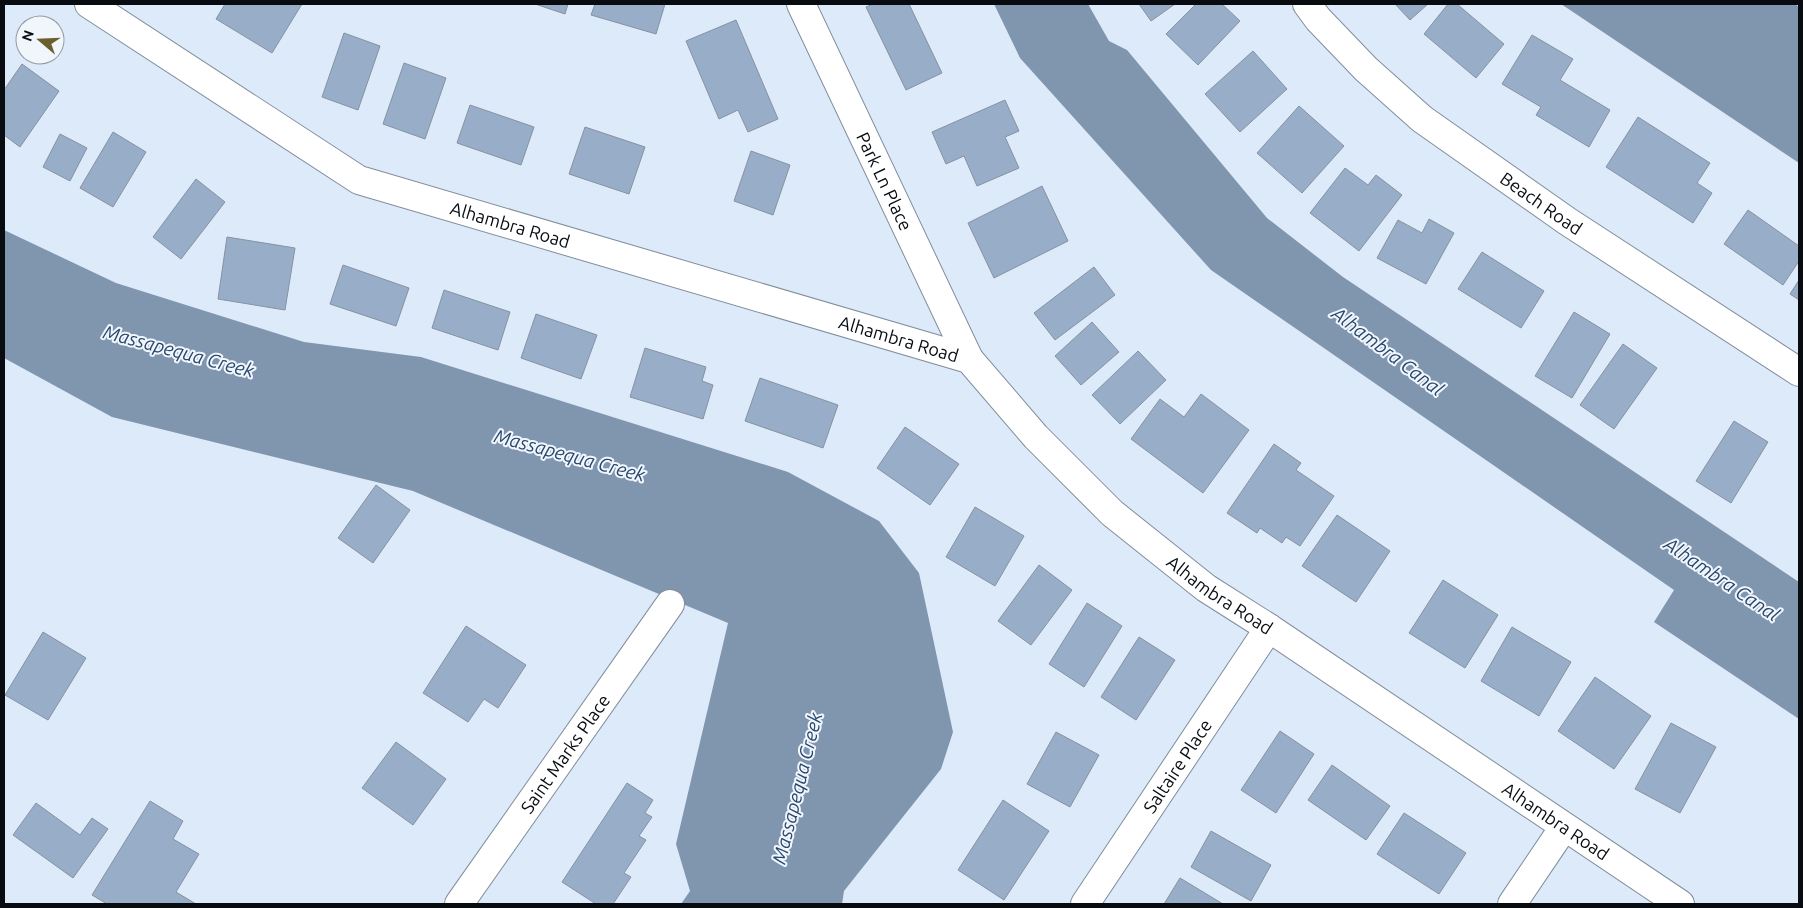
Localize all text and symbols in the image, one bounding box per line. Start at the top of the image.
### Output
north arrow [15,15,65,65]
text: N [18,28,37,43]
street label: Park Ln Place [853,129,917,234]
street label: Beach Road [1497,168,1586,238]
street label: Alhambra Road [448,197,573,251]
water label: Alhambra Canal [1327,301,1449,401]
street label: Alhambra Road [837,311,961,365]
water label: Massapequa Creek [101,320,257,382]
water label: Massapequa Creek [492,424,648,486]
water label: Alhambra Canal [1659,532,1784,626]
street label: Alhambra Road [1163,551,1277,638]
street label: Saint Marks Place [516,690,613,817]
water label: Massapequa Creek [768,710,827,866]
street label: Saltaire Place [1139,715,1215,816]
street label: Alhambra Road [1499,778,1613,864]

